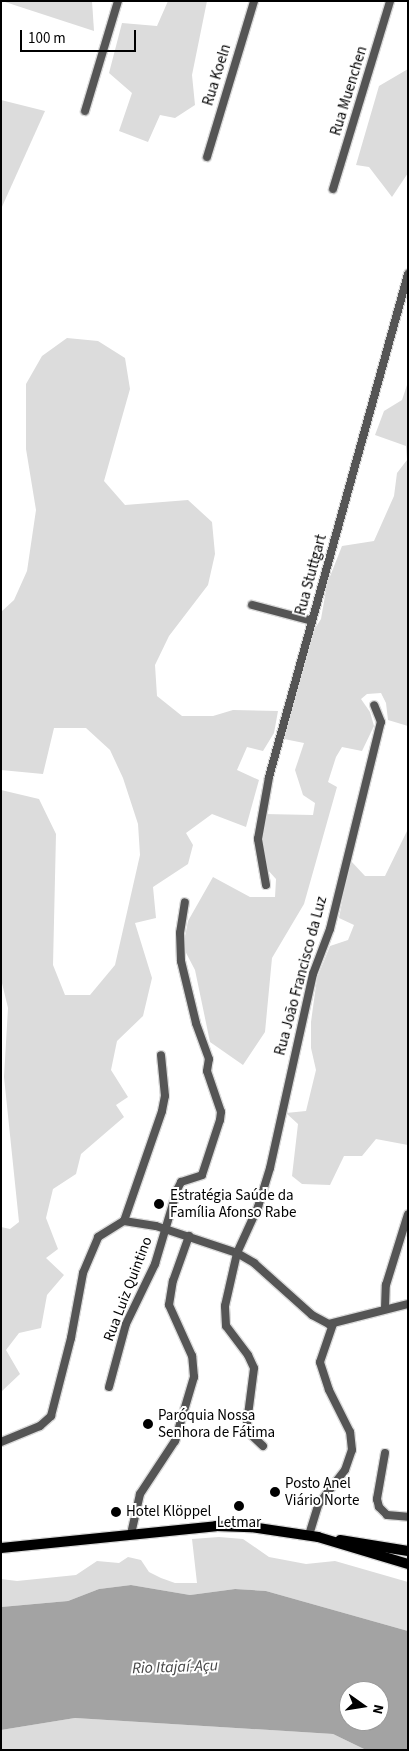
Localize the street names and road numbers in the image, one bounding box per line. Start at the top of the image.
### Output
street label: Rua Koeln [199,42,235,108]
street label: Rua Muenchen [327,44,371,138]
street label: Rua Stuttgart [292,533,330,617]
street label: Rua João Francisco da Luz [271,895,331,1057]
street label: Rua Luiz Quintino [100,1234,156,1344]

